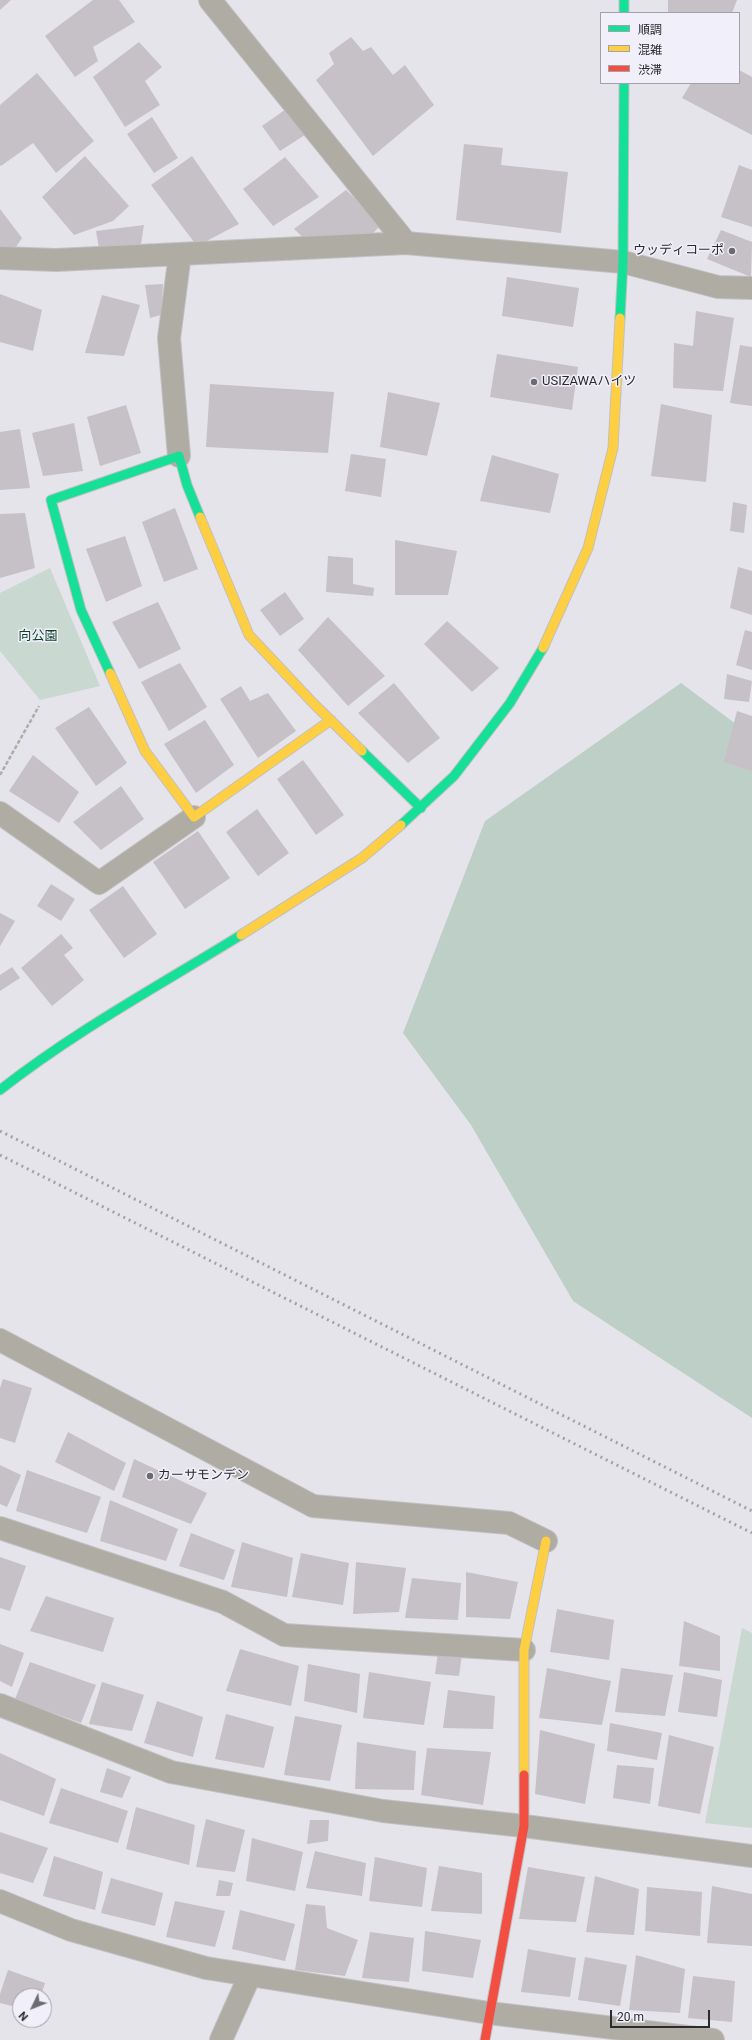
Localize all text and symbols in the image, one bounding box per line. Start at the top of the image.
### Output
legend [600,12,740,84]
text: 順調 [638,23,662,37]
text: 混雑 [638,43,662,57]
text: 渋滞 [638,63,662,77]
place label: ウッディコーポ [633,243,724,259]
marker: ウッディコーポ [727,246,737,256]
place label: USIZAWAハイツ [542,374,636,390]
marker: USIZAWAハイツ [529,377,539,387]
park label: 向公園 [19,629,57,645]
place label: カーサモンデン [158,1468,249,1484]
marker: カーサモンデン [145,1471,155,1481]
north arrow [12,1988,52,2028]
scale bar [612,2002,712,2028]
text: N [16,2009,31,2023]
text: 20 m [617,2010,644,2024]

